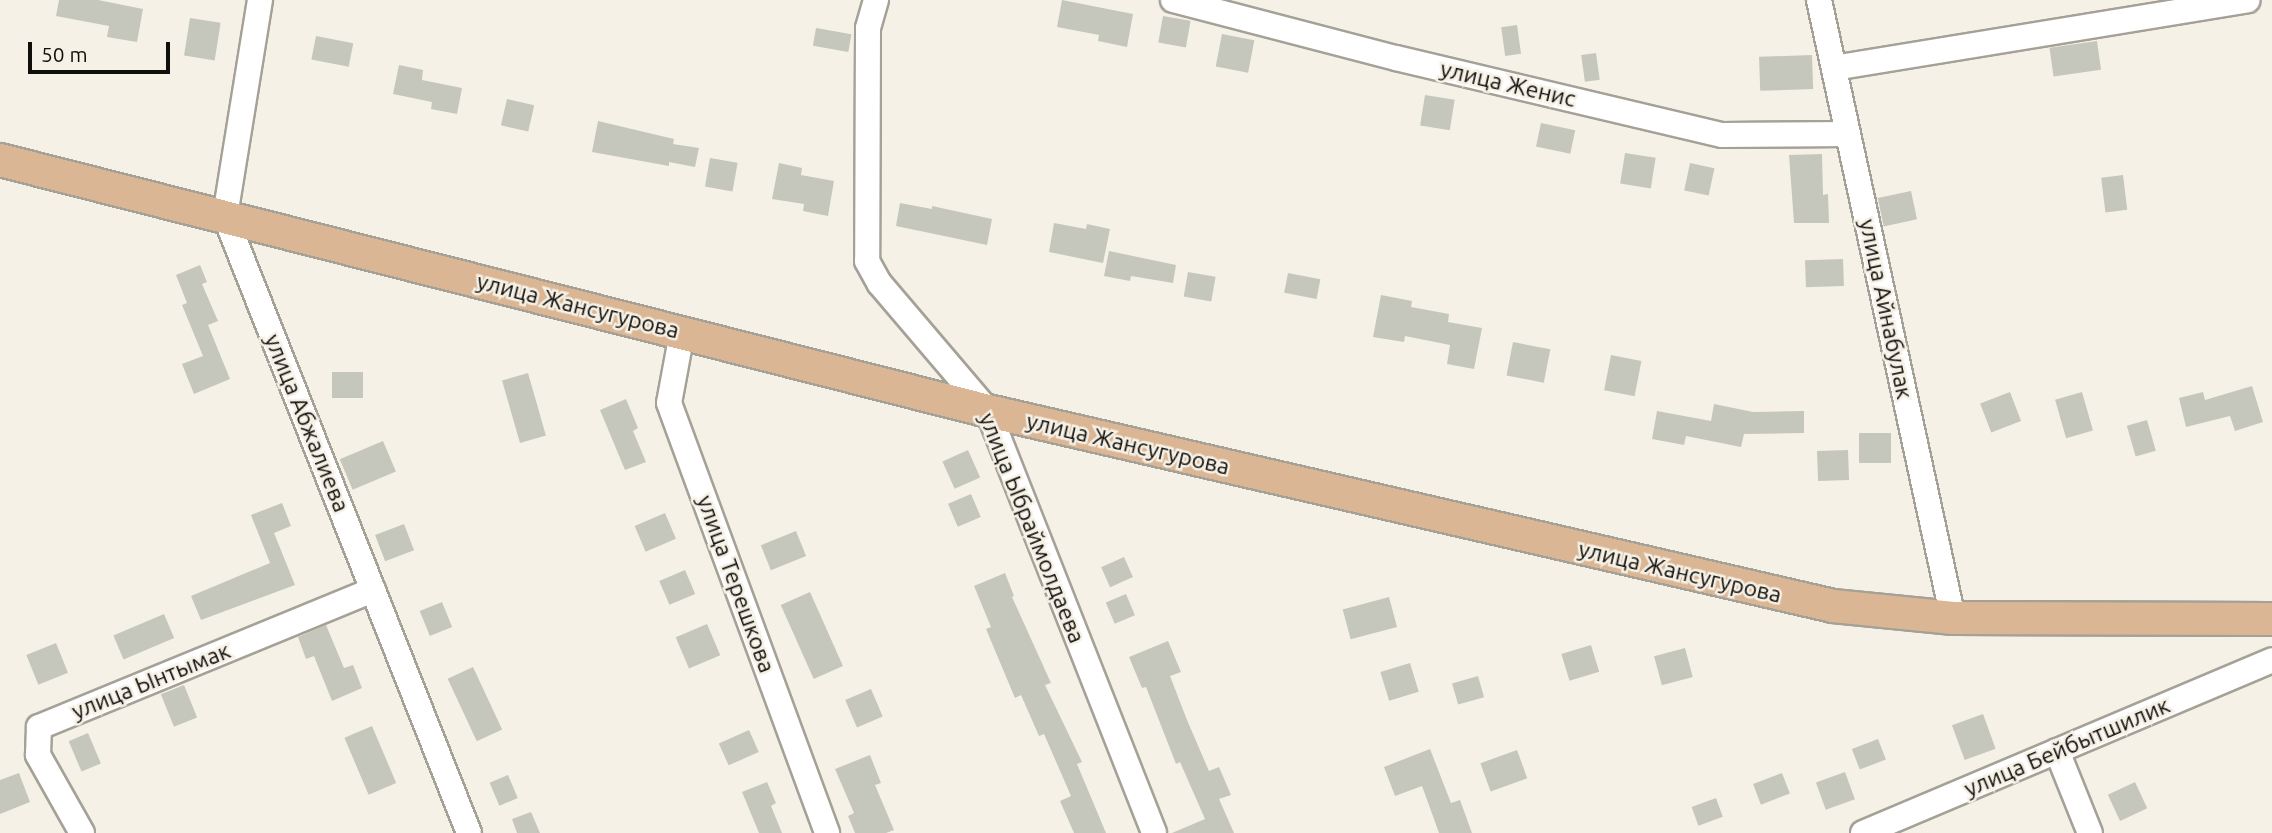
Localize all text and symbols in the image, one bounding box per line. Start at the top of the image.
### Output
scale bar [32,28,173,72]
text: 50 m [41,42,88,66]
street label: улица Женис [1438,55,1578,113]
street label: улица Айнабулак [1853,216,1919,402]
street label: улица Жансугурова [474,267,682,345]
street label: улица Абжалиева [259,330,355,516]
street label: улица Жансугурова [1024,407,1232,481]
street label: улица Ыбраймолдаева [973,409,1091,647]
street label: улица Терешкова [691,491,781,677]
street label: улица Жансугурова [1576,535,1784,609]
street label: улица Ынтымак [68,637,234,725]
street label: улица Бейбытшилик [1960,691,2174,803]

